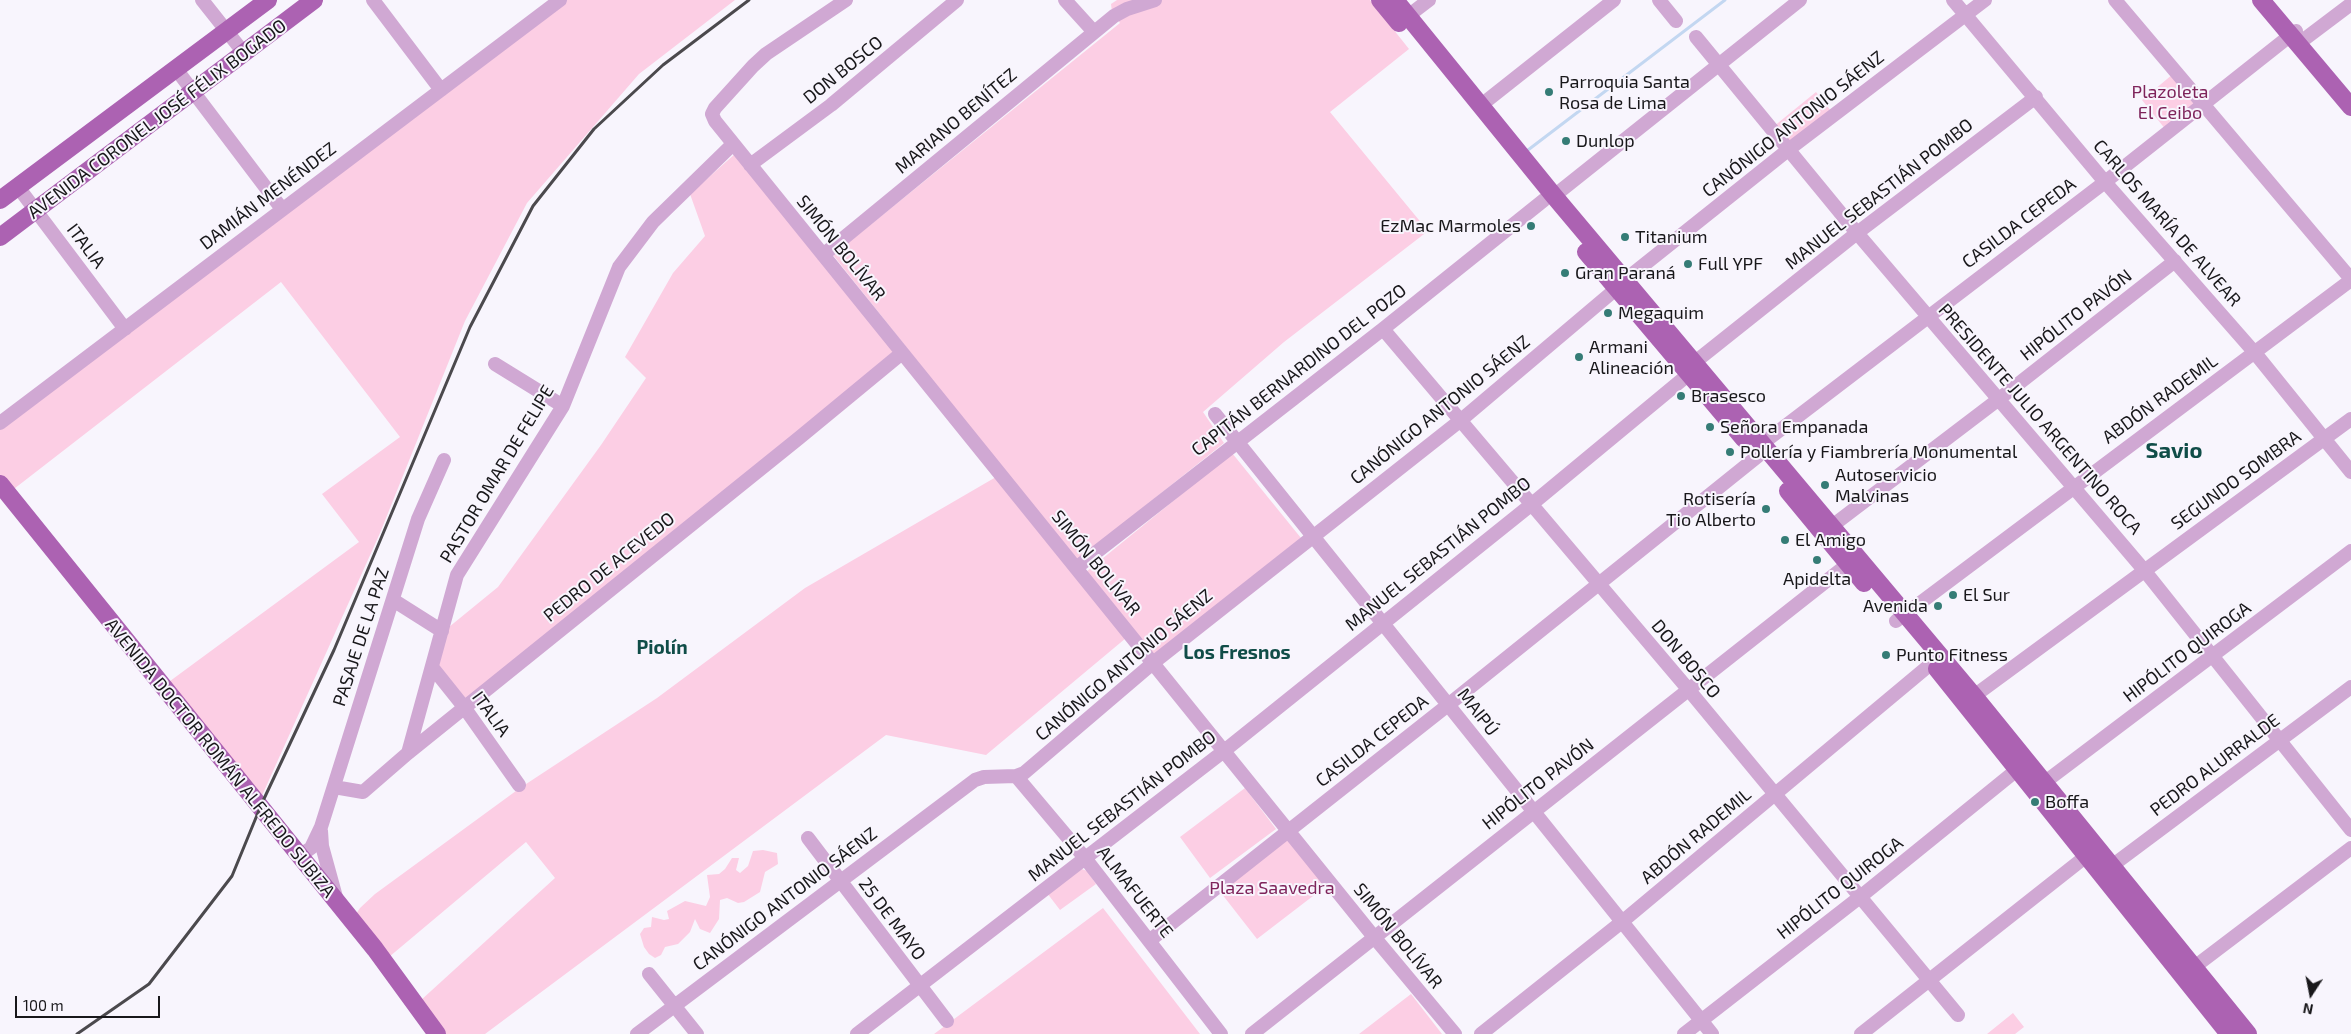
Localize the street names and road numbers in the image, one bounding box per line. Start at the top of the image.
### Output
street label: AVENIDA CORONEL JOSÉ FÉLIX BOGADO [23,15,291,223]
street label: DON BOSCO [799,31,887,109]
street label: CANÓNIGO ANTONIO SÁENZ [1698,46,1888,202]
street label: MARIANO BENÍTEZ [891,64,1021,178]
street label: MANUEL SEBASTIÁN POMBO [1781,114,1977,274]
street label: CARLOS MARÍA DE ALVEAR [2089,135,2245,311]
street label: DAMIÁN MENÉNDEZ [196,138,340,254]
street label: CASILDA CEPEDA [1958,173,2080,273]
street label: SIMÓN BOLÍVAR [792,191,890,305]
street label: ITALIA [62,219,110,273]
street label: HIPÓLITO PAVÓN [2016,265,2136,365]
street label: CAPITÁN BERNARDINO DEL POZO [1187,279,1411,461]
street label: PRESIDENTE JULIO ARGENTINO ROCA [1934,299,2146,539]
street label: CANÓNIGO ANTONIO SÁENZ [1346,331,1534,489]
street label: ABDÓN RADEMIL [2098,350,2222,448]
street label: PASTOR OMAR DE FELIPE [435,381,559,567]
street label: SEGUNDO SOMBRA [2167,426,2305,534]
street label: MANUEL SEBASTIÁN POMBO [1341,473,1535,635]
street label: SIMÓN BOLÍVAR [1047,506,1145,620]
street label: PEDRO DE ACEVEDO [539,508,679,626]
street label: PASAJE DE LA PAZ [328,565,394,709]
street label: CANÓNIGO ANTONIO SÁENZ [1031,584,1217,746]
street label: HIPÓLITO QUIROGA [2119,597,2255,707]
street label: AVENIDA DOCTOR ROMÁN ALFREDO SUBIZA [100,614,340,902]
street label: DON BOSCO [1647,615,1725,703]
street label: MAIPÚ [1453,684,1503,740]
street label: ITALIA [467,687,515,741]
street label: CASILDA CEPEDA [1311,690,1433,792]
street label: PEDRO ALURRALDE [2146,709,2284,821]
street label: MANUEL SEBASTIÁN POMBO [1024,726,1220,886]
street label: HIPÓLITO PAVÓN [1478,734,1598,834]
street label: ABDÓN RADEMIL [1637,784,1755,888]
street label: CANÓNIGO ANTONIO SÁENZ [689,823,881,975]
street label: HIPÓLITO QUIROGA [1773,832,1907,944]
street label: ALMAFUERTE [1092,842,1178,942]
street label: 25 DE MAYO [854,873,930,965]
street label: SIMÓN BOLÍVAR [1349,879,1447,993]

